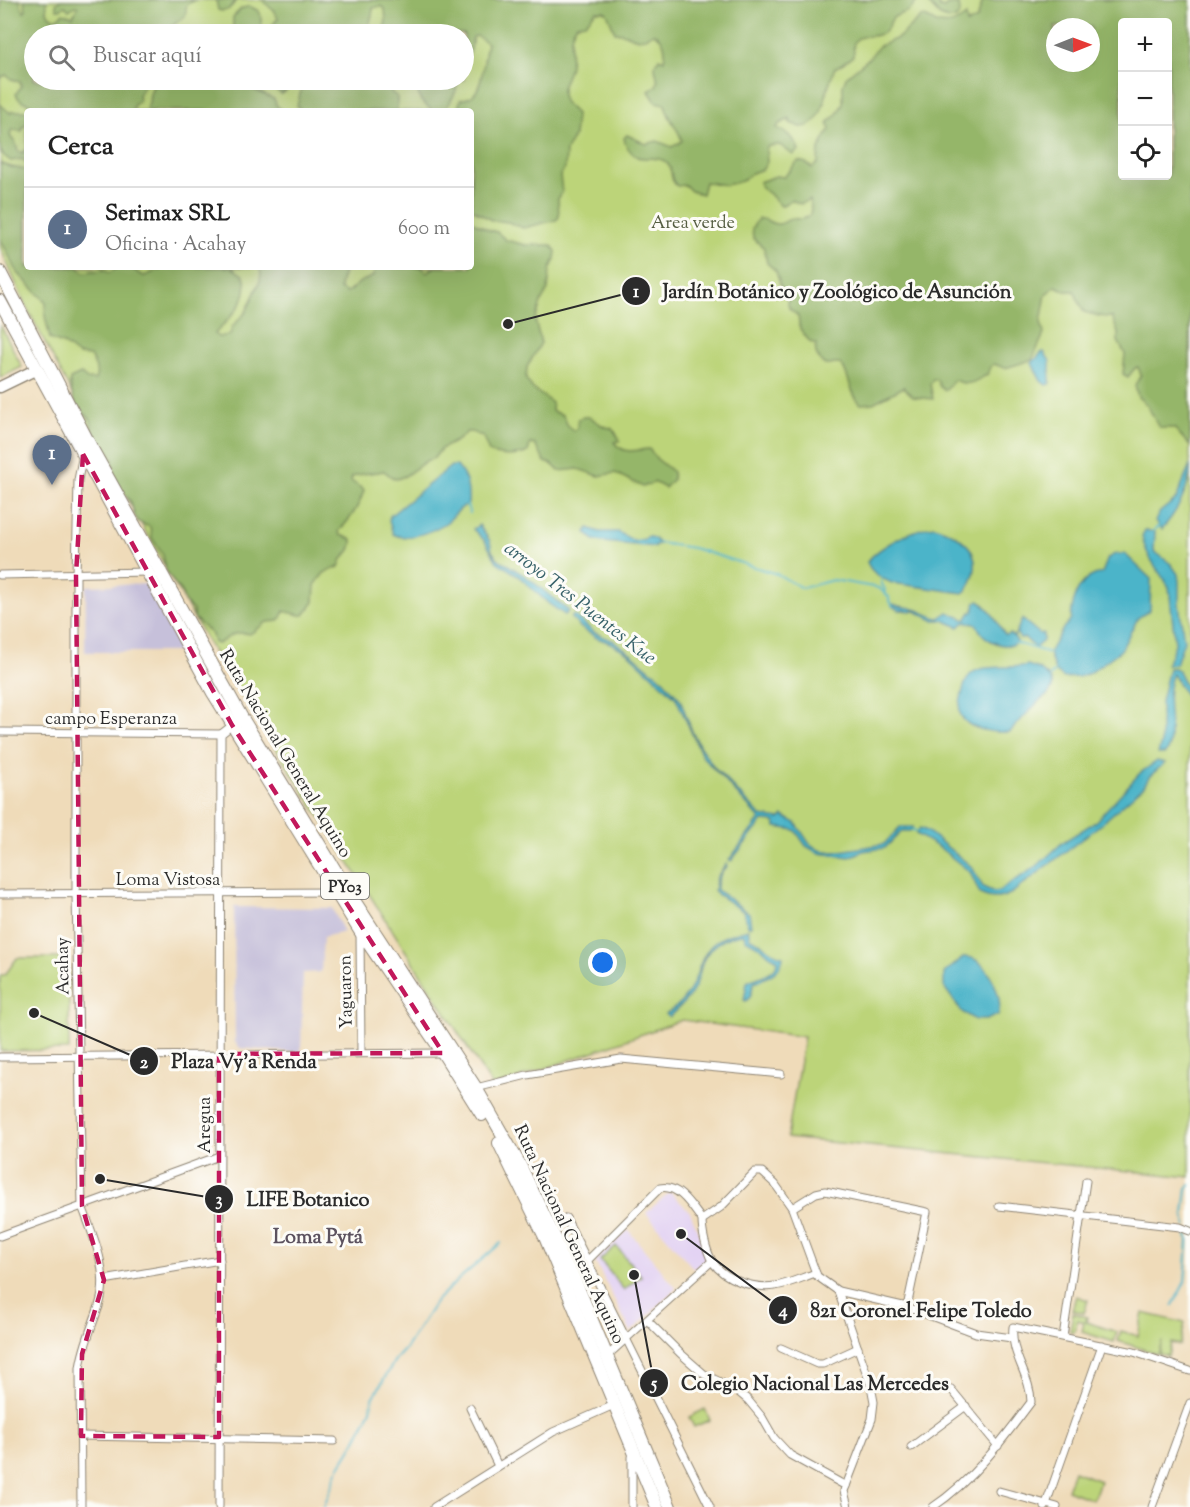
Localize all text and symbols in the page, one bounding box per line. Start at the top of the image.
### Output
north arrow [1046,18,1100,72]
map controls [1118,18,1172,180]
button: + [1118,18,1172,72]
search box [24,24,474,90]
icon: search [45,41,78,74]
text: Buscar aquí [93,41,202,73]
button: − [1118,72,1172,126]
button: locate [1118,126,1172,180]
text: Cerca [48,129,114,166]
text: Serimax SRL [105,199,230,231]
park label: Area verde [651,211,735,237]
text: 1 [64,215,71,244]
text: 600 m [398,215,450,244]
text: Oficina · Acahay [105,231,246,260]
callout: Jardín Botánico y Zoológico de Asunción [621,272,1024,310]
text: Jardín Botánico y Zoológico de Asunción [661,279,1012,308]
text: 1 [633,280,640,306]
pin: 1 [32,436,72,485]
water label: arroyo Tres Puentes Kue [497,535,662,673]
street label: Ruta Nacional General Aquino [211,645,357,863]
street label: campo Esperanza [45,707,177,733]
street label: Loma Vistosa [116,868,220,894]
road number: PY03 [321,873,369,899]
street label: Acahay [50,937,78,995]
your location [588,948,617,977]
street label: Yaguaron [333,954,361,1029]
callout: Plaza Vy'a Renda [129,1042,329,1080]
text: Plaza Vy'a Renda [171,1049,317,1078]
text: 2 [140,1051,149,1077]
street label: Aregua [193,1097,219,1153]
street label: Ruta Nacional General Aquino [506,1121,631,1349]
callout: LIFE Botanico [204,1180,381,1218]
text: LIFE Botanico [247,1187,370,1216]
text: 3 [215,1188,223,1214]
district label: Loma Pytá [273,1224,364,1253]
callout: 821 Coronel Felipe Toledo [768,1291,1044,1329]
text: 821 Coronel Felipe Toledo [810,1298,1032,1327]
text: 4 [777,1299,788,1325]
callout: Colegio Nacional Las Mercedes [639,1364,961,1402]
text: Colegio Nacional Las Mercedes [681,1371,949,1400]
text: 5 [649,1372,658,1398]

